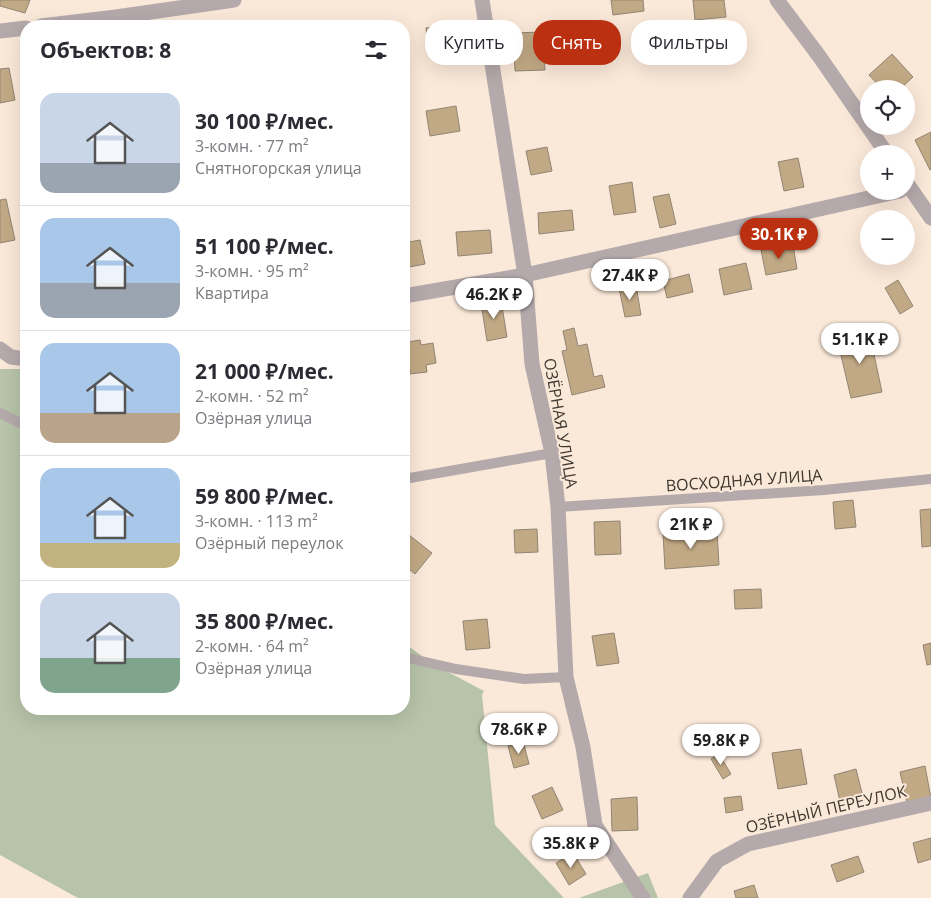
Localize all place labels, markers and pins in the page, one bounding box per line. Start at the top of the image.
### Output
pin: 30.1K ₽ [733,218,825,260]
pin: 27.4K ₽ [584,258,676,301]
pin: 46.2K ₽ [448,278,540,320]
pin: 51.1K ₽ [814,322,906,365]
pin: 21K ₽ [656,508,726,550]
pin: 78.6K ₽ [473,712,565,755]
pin: 59.8K ₽ [675,724,767,766]
pin: 35.8K ₽ [525,826,617,869]

